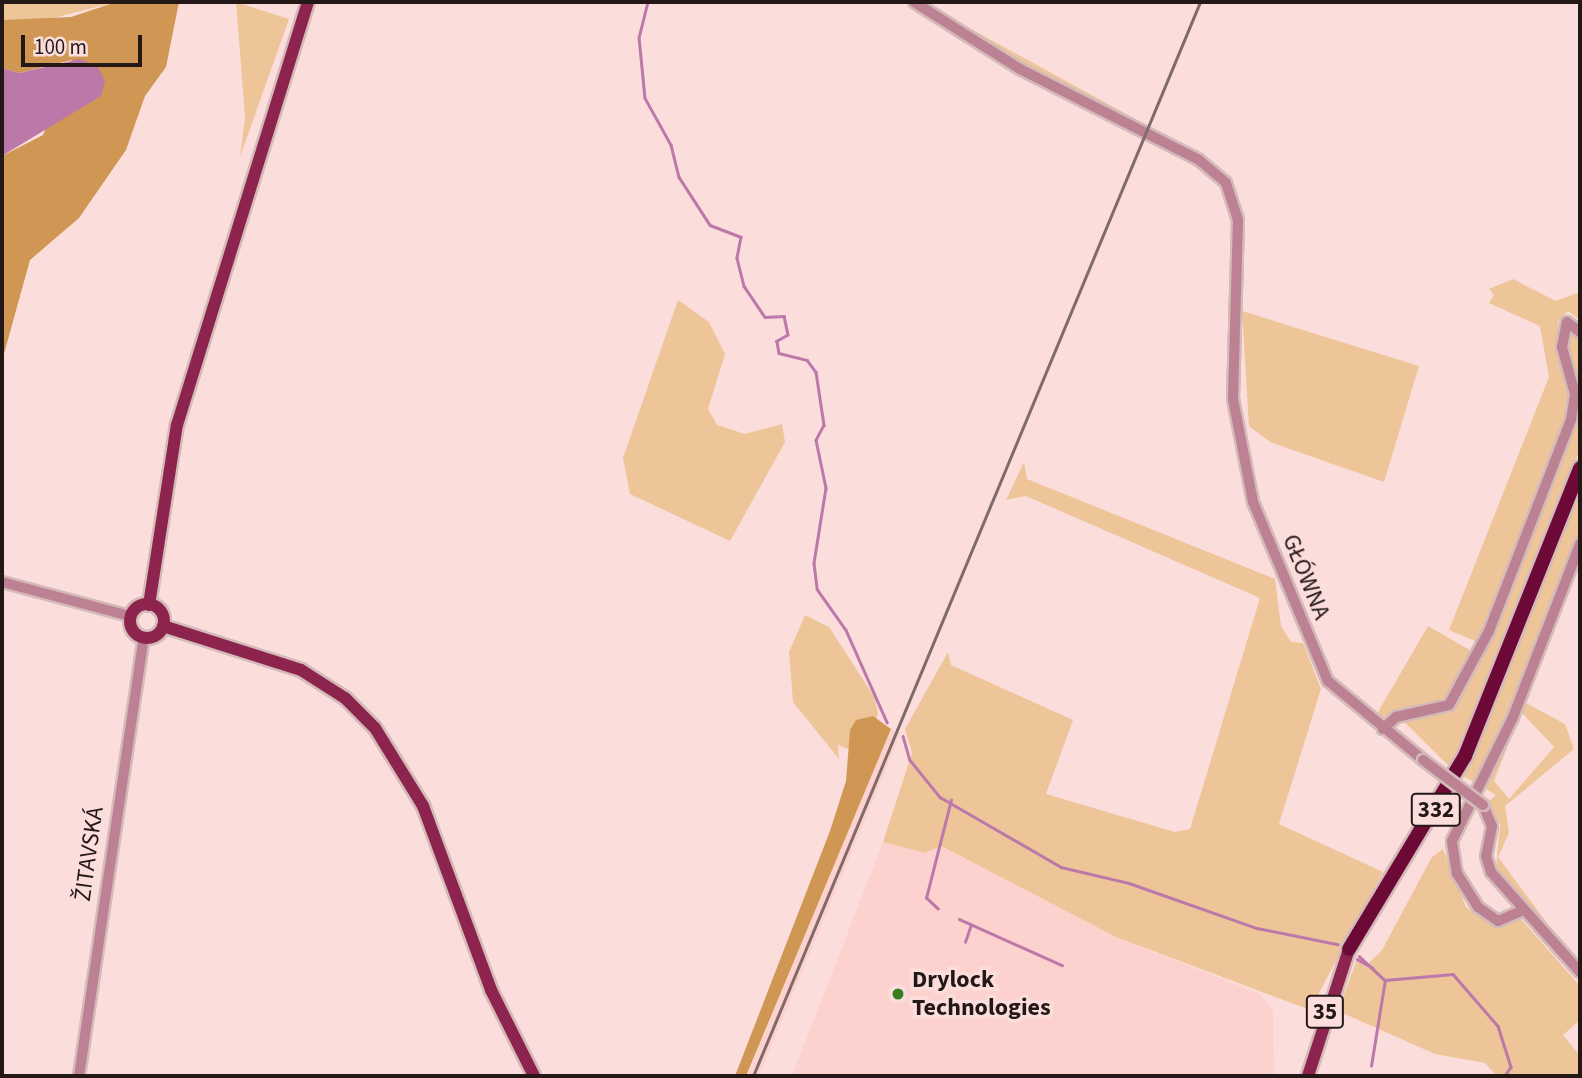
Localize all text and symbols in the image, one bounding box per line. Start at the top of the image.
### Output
scale bar [24,21,145,65]
text: 100 m [34,32,87,62]
street label: GŁÓWNA [1276,530,1336,624]
road number: 332 [1410,790,1462,830]
street label: ŽITAVSKÁ [68,805,110,903]
place label: Drylock Technologies [912,966,1051,1022]
marker: Drylock Technologies [890,986,906,1002]
road number: 35 [1306,993,1344,1032]

